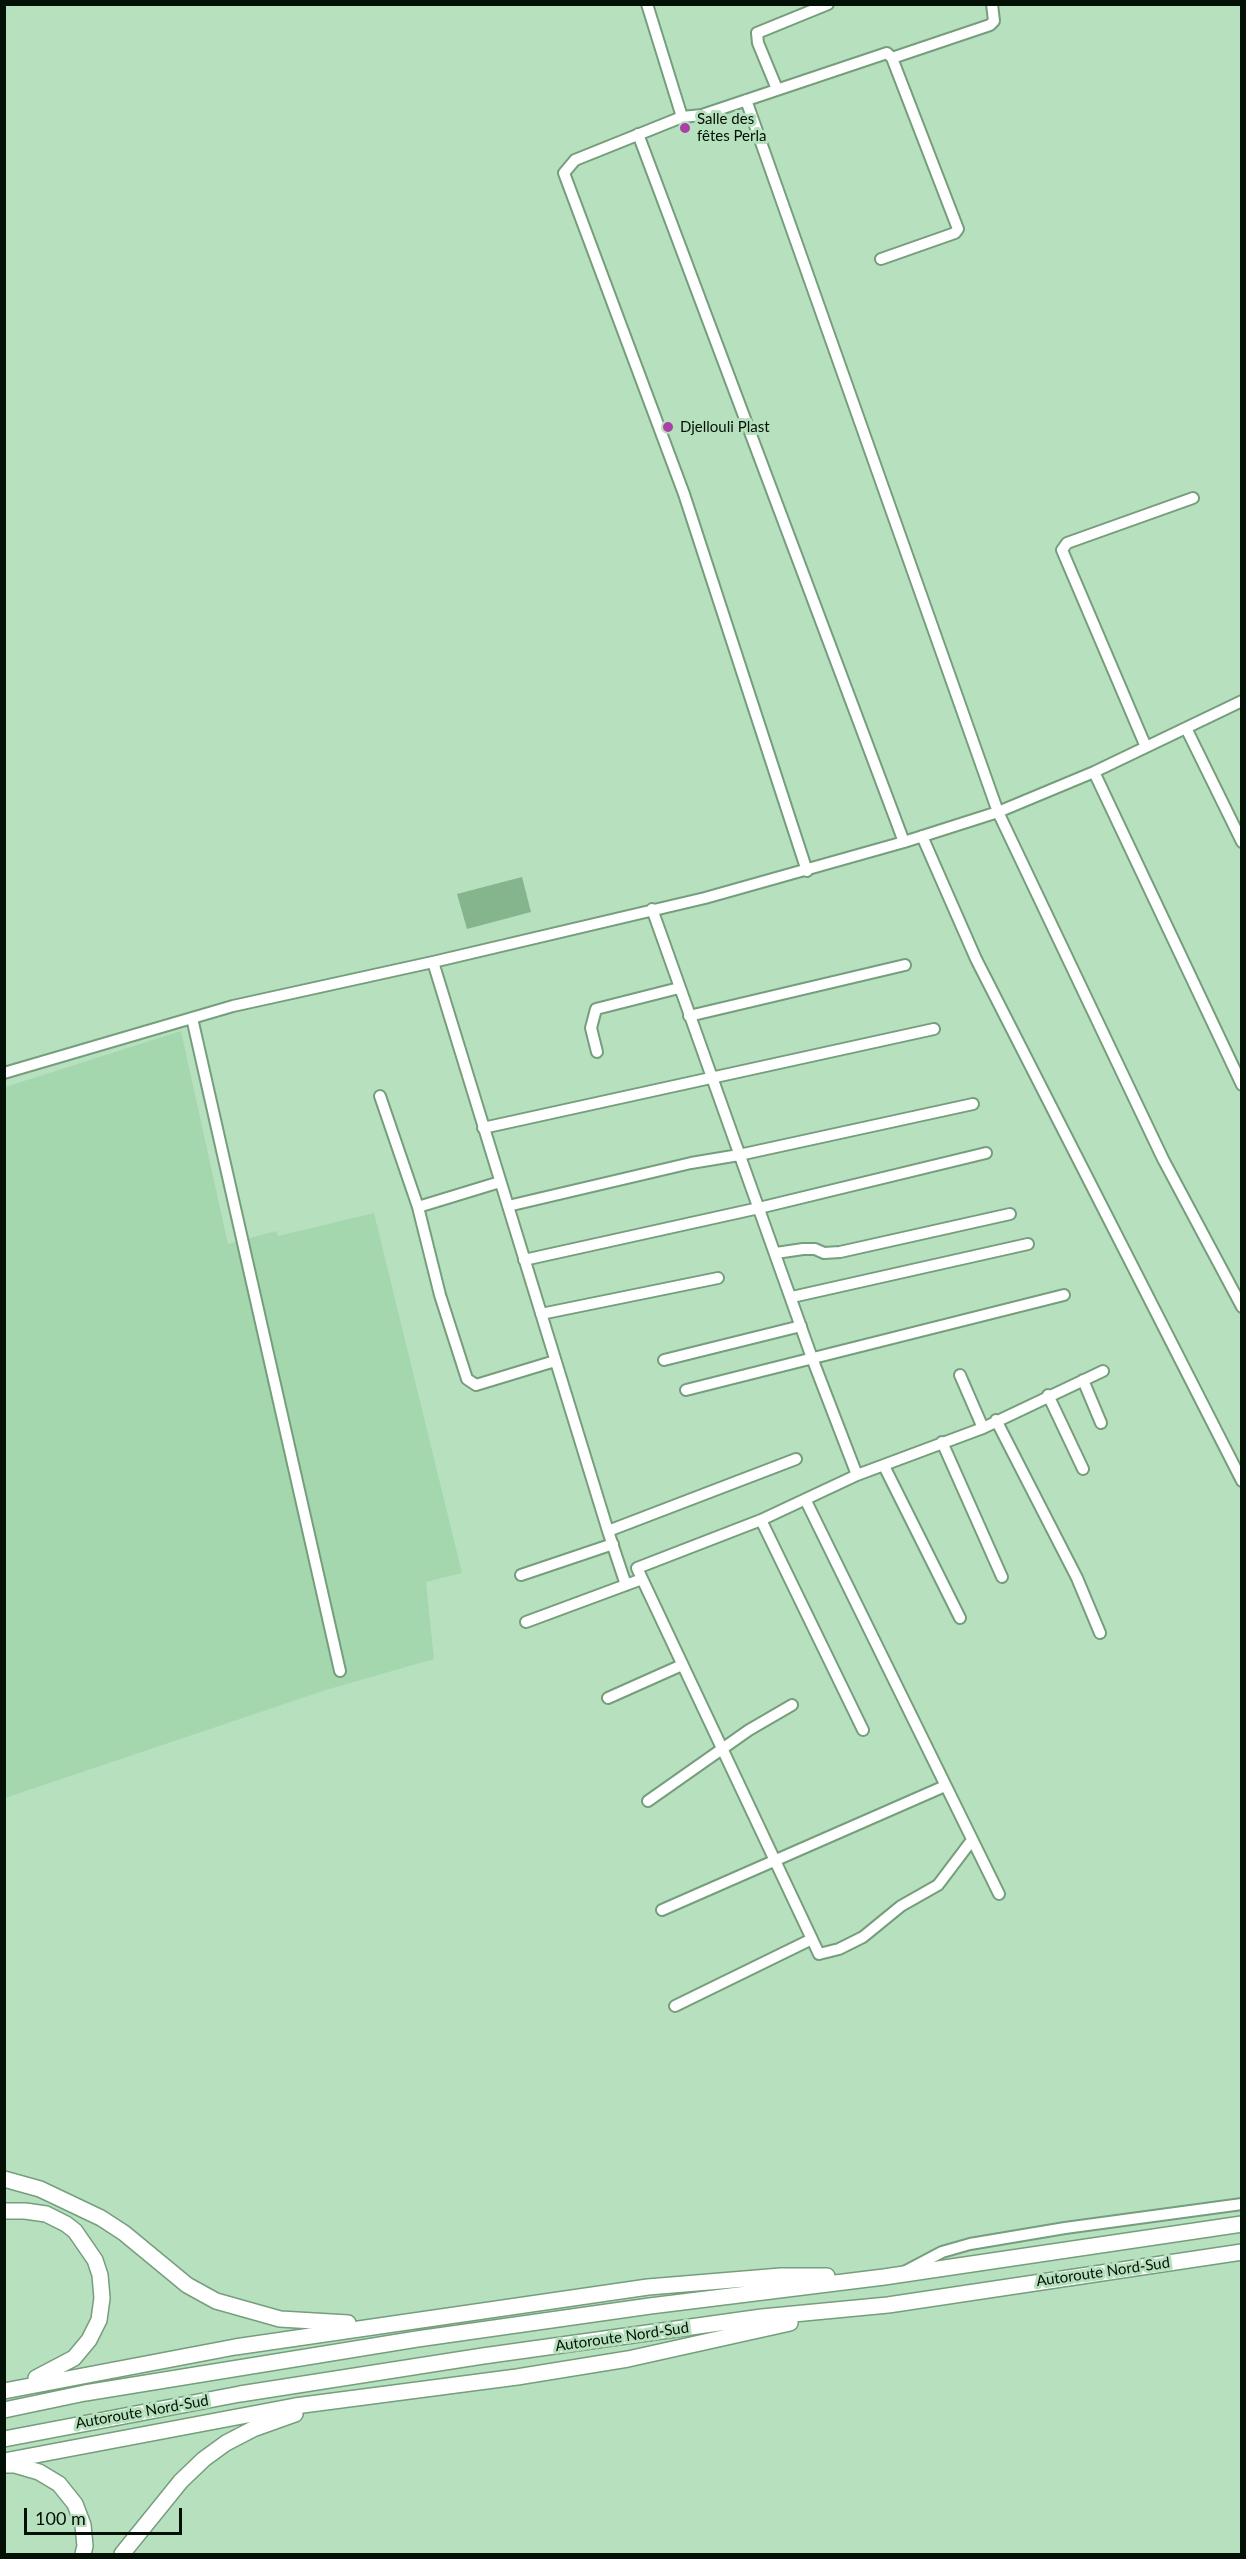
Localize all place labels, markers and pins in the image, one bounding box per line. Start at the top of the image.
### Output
place label: Salle des fêtes Perla [697,110,766,145]
marker: Salle des fêtes Perla [678,121,692,135]
place label: Djellouli Plast [680,418,770,436]
marker: Djellouli Plast [661,420,675,434]

